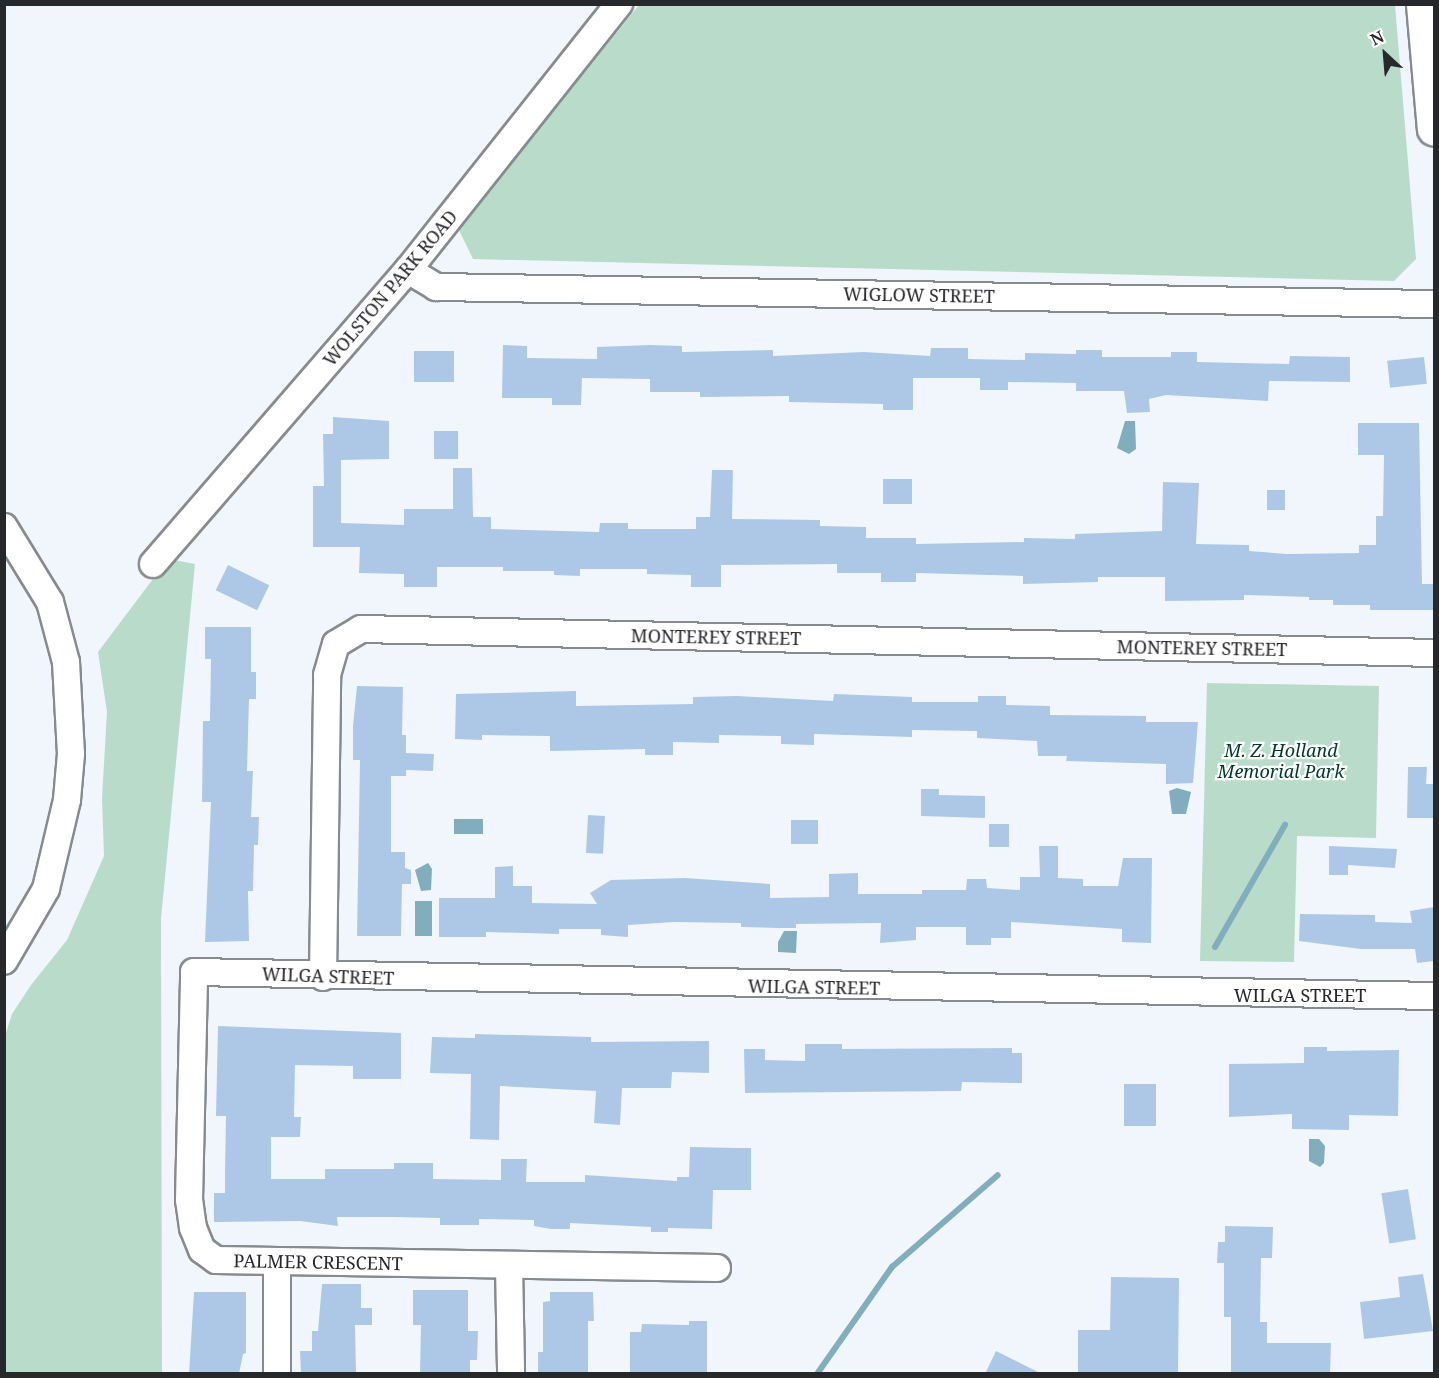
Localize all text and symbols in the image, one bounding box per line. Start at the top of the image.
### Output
north arrow [1355,24,1415,84]
text: N [1367,25,1388,50]
street label: WOLSTON PARK ROAD [318,206,462,370]
street label: WIGLOW STREET [843,283,995,307]
street label: MONTEREY STREET [631,625,801,649]
street label: MONTEREY STREET [1117,636,1287,660]
park label: M. Z. Holland Memorial Park [1218,740,1344,783]
street label: WILGA STREET [261,963,395,989]
street label: WILGA STREET [748,975,880,999]
street label: WILGA STREET [1234,984,1366,1006]
street label: PALMER CRESCENT [233,1250,403,1274]

